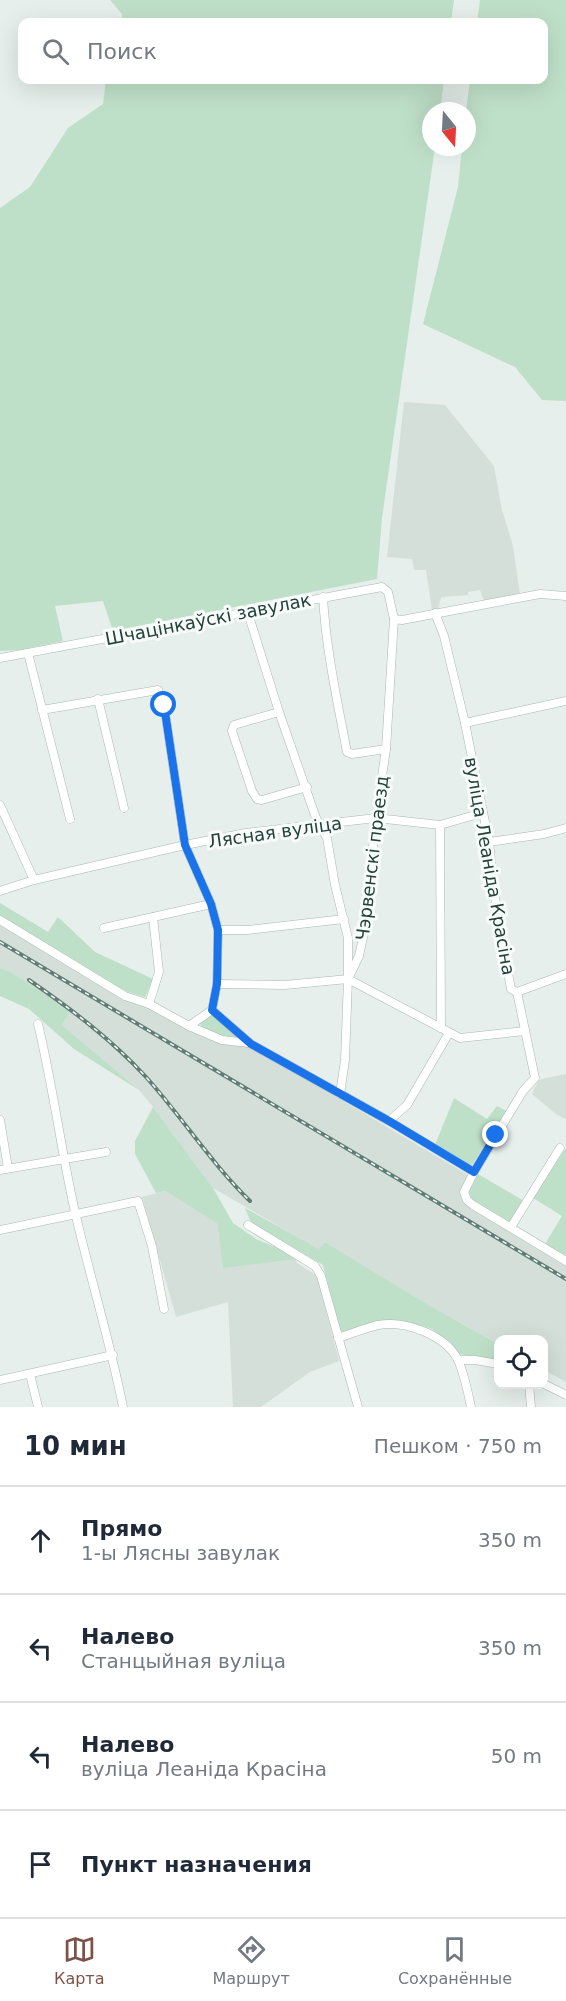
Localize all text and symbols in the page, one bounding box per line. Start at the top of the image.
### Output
search box [18,18,548,84]
icon: search [39,35,72,68]
text: Поиск [87,39,157,64]
north arrow [422,102,476,156]
street label: Шчацінкаўскі завулак [103,589,313,649]
route start [150,691,176,717]
street label: вуліца Леаніда Красіна [460,755,520,977]
street label: Чэрвенскі праезд [351,774,393,942]
street label: Лясная вуліца [207,812,343,852]
route end [482,1121,508,1147]
map controls [494,1335,548,1389]
button: locate [494,1335,548,1389]
text: 10 мин [24,1431,127,1461]
text: Пешком · 750 m [374,1434,542,1458]
text: Прямо [81,1516,162,1541]
icon: ahead [24,1524,57,1557]
text: 350 m [478,1528,542,1552]
text: 1-ы Лясны завулак [81,1541,280,1565]
text: Налево [81,1624,174,1649]
icon: left [24,1632,57,1665]
text: 350 m [478,1636,542,1660]
text: Станцыйная вуліца [81,1649,286,1673]
text: Налево [81,1732,174,1757]
icon: left [24,1740,57,1773]
text: 50 m [491,1744,542,1768]
text: вуліца Леаніда Красіна [81,1757,327,1781]
icon: arrive [24,1848,57,1881]
text: Пункт назначения [81,1852,312,1877]
tab: Карта [54,1933,104,1988]
tab: Маршрут [213,1933,290,1988]
tab: Сохранённые [398,1933,512,1988]

